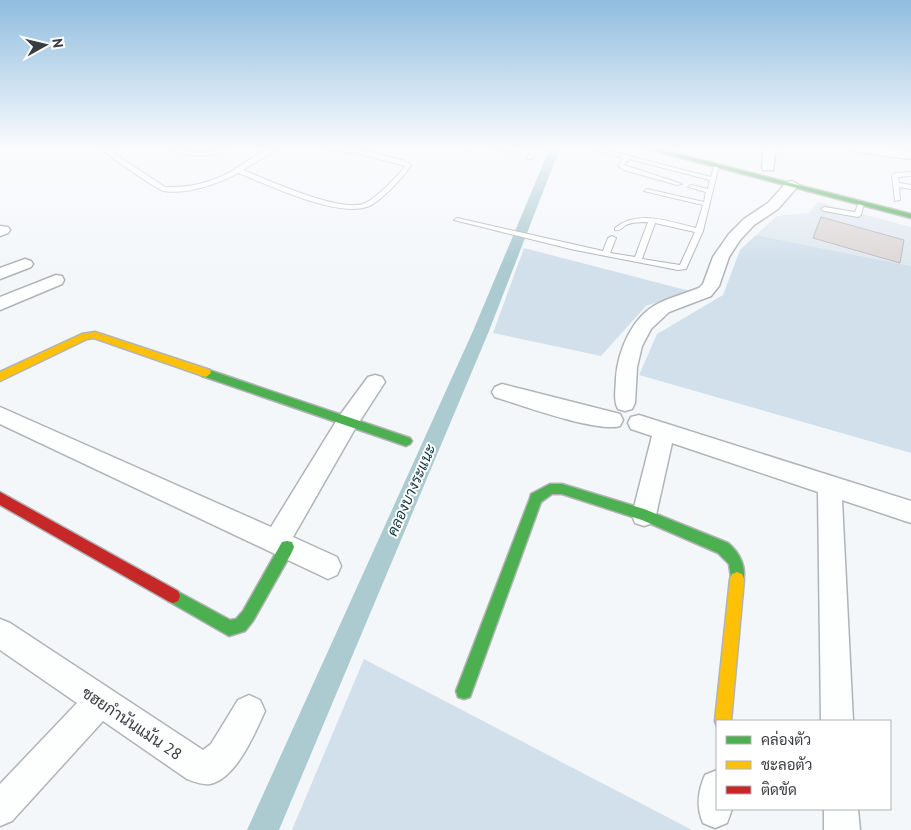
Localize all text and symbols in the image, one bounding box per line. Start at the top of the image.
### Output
north arrow [20,20,70,70]
text: N [48,37,67,49]
water label: คลองบางระแนะ [382,441,440,539]
street label: ซฮยกำนันแม้น 28 [78,682,186,764]
legend [716,720,891,810]
text: คล่องตัว [761,730,811,749]
text: ชะลอตัว [761,755,812,774]
text: ติดขัด [761,780,797,799]

